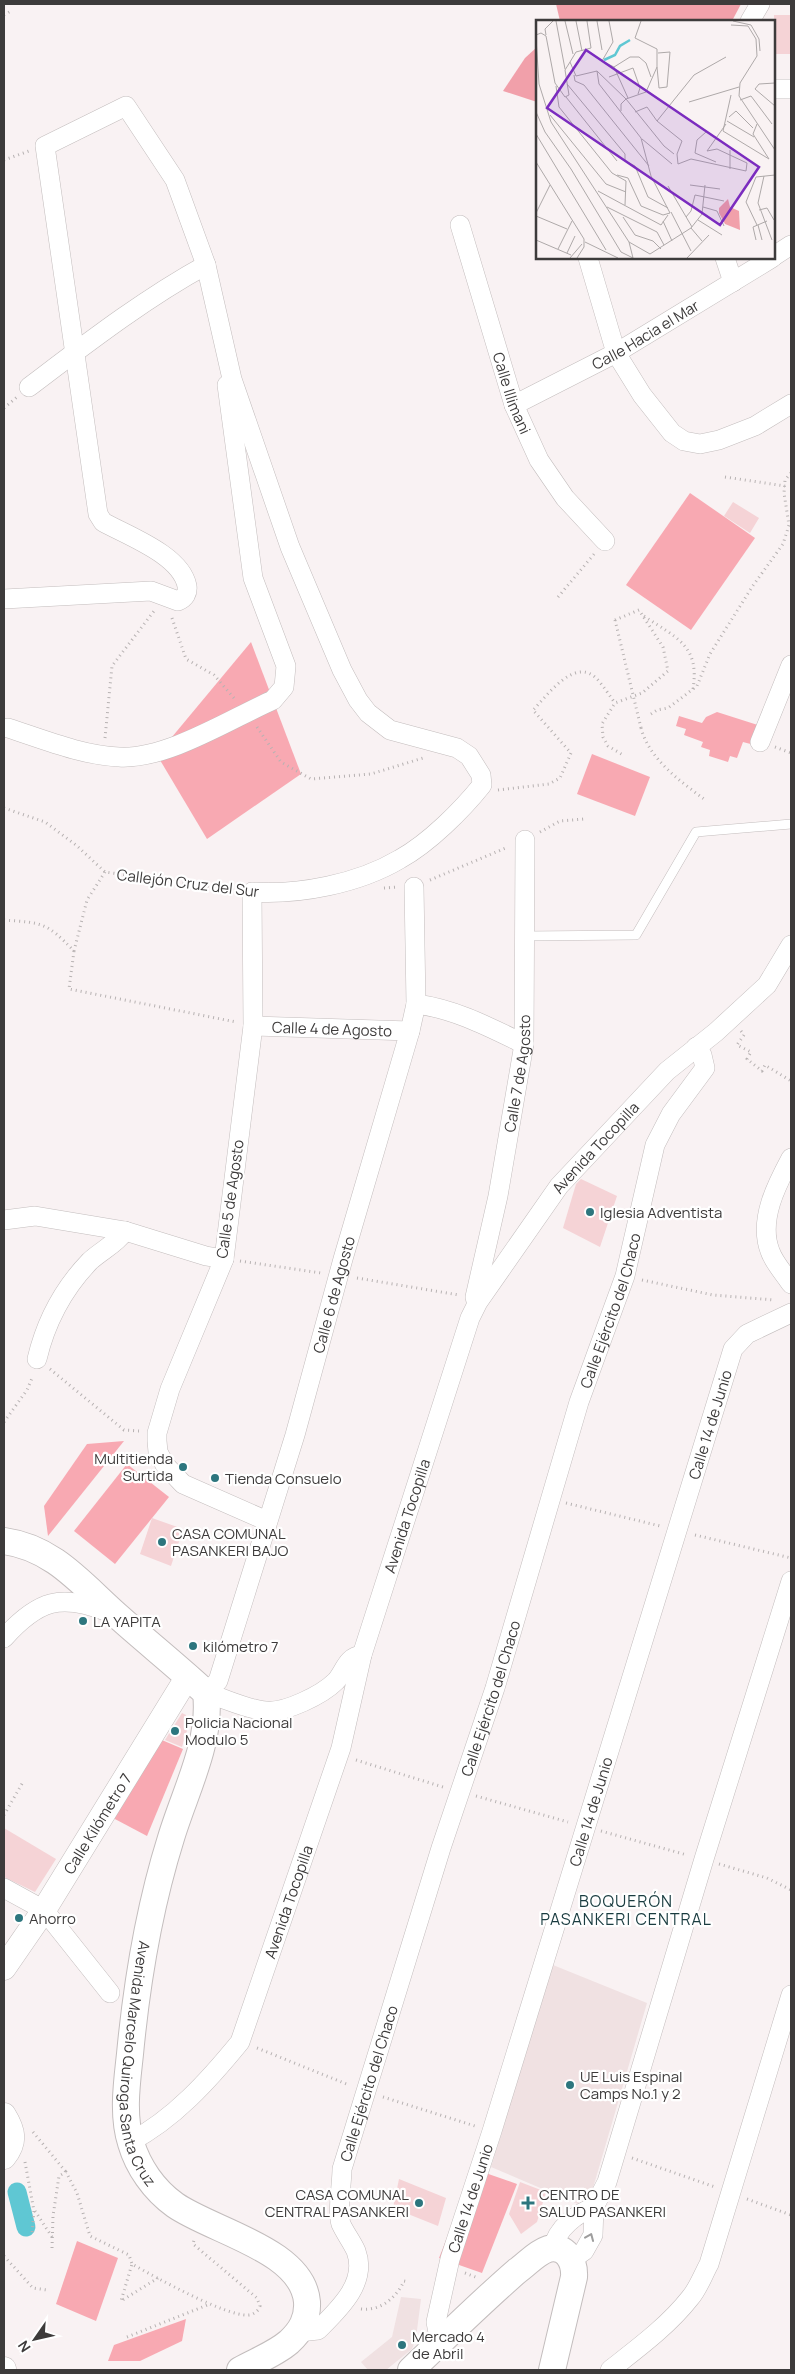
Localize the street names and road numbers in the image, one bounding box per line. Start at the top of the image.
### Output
street label: Calle Hacia el Mar [588,294,703,374]
street label: Calle Illimani [488,350,536,437]
street label: Callejón Cruz del Sur [116,864,261,902]
street label: Calle 7 de Agosto [499,1014,535,1134]
street label: Calle 4 de Agosto [272,1016,392,1041]
street label: Avenida Tocopilla [547,1097,644,1197]
street label: Calle 5 de Agosto [211,1138,249,1260]
street label: Calle Ejército del Chaco [574,1231,645,1391]
street label: Calle 6 de Agosto [307,1233,360,1356]
street label: Calle 14 de Junio [683,1367,737,1482]
street label: Avenida Tocopilla [378,1456,435,1576]
street label: Calle Ejército del Chaco [455,1618,525,1779]
street label: Calle 14 de Junio [564,1754,617,1869]
street label: Calle Kilómetro 7 [58,1769,136,1878]
street label: Avenida Tocopilla [259,1842,317,1961]
street label: Avenida Marcelo Quiroga Santa Cruz [115,1939,161,2191]
street label: Calle Ejército del Chaco [334,2002,402,2164]
street label: Calle 14 de Junio [442,2141,498,2255]

